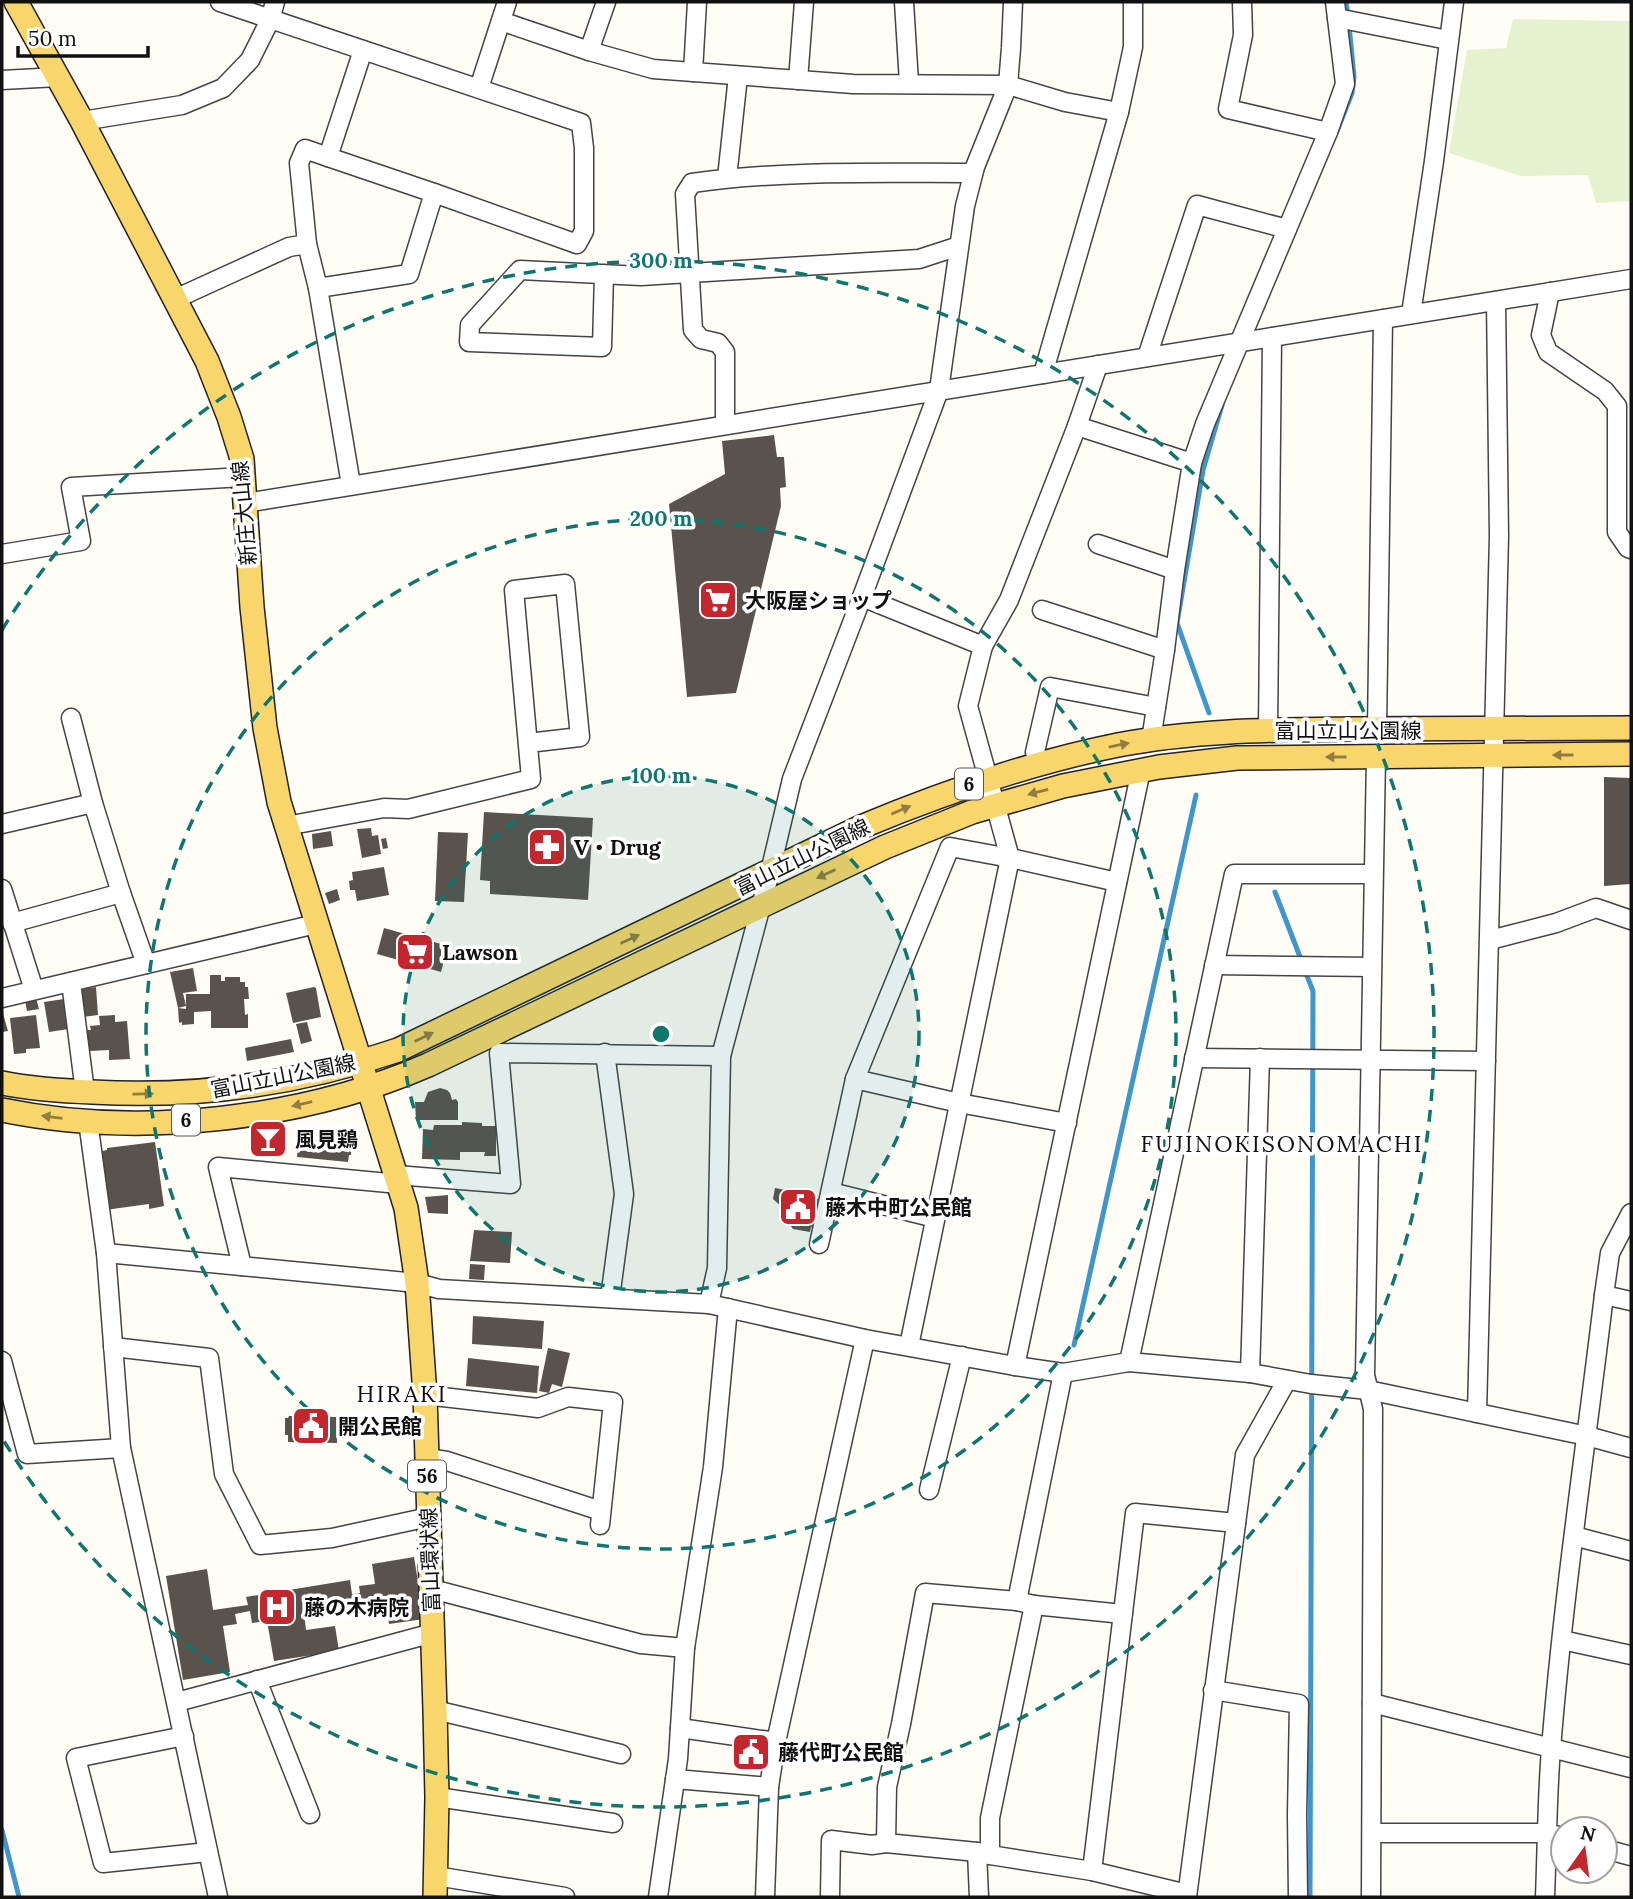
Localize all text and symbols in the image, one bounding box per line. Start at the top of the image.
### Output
scale bar [18,14,147,58]
text: 50 m [28,25,77,52]
text: 300 m [629,247,693,274]
street label: 新庄大山線 [226,460,262,566]
text: 200 m [630,505,692,532]
supermarket icon: 大阪屋ショップ [697,579,739,621]
place label: 大阪屋ショップ [745,587,892,614]
street label: 富山立山公園線 [1275,717,1422,744]
one-way arrow [1108,740,1130,751]
one-way arrow [1552,749,1574,761]
one-way arrow [1324,751,1346,763]
text: 100 m [631,762,691,789]
road number: 6 [955,768,983,800]
one-way arrow [1027,788,1048,798]
one-way arrow [891,805,912,816]
street label: 富山立山公園線 [730,813,874,901]
pharmacy icon: V・Drug [526,826,568,868]
place label: V・Drug [574,834,662,861]
one-way arrow [816,868,836,880]
supermarket icon: Lawson [394,931,436,973]
one-way arrow [619,933,640,944]
place label: Lawson [442,939,518,966]
centre of rings [649,1022,673,1046]
one-way arrow [414,1031,434,1042]
street label: 富山立山公園線 [208,1049,358,1103]
one-way arrow [132,1088,154,1100]
one-way arrow [291,1099,313,1110]
road number: 6 [172,1104,200,1136]
one-way arrow [40,1112,62,1123]
bar icon: 風見鶏 [247,1118,289,1160]
place label: 風見鶏 [295,1126,358,1153]
district label: FUJINOKISONOMACHI [1141,1129,1423,1158]
public building icon: 藤木中町公民館 [777,1186,819,1228]
place label: 藤木中町公民館 [825,1194,972,1221]
district label: HIRAKI [356,1379,448,1408]
public building icon: 開公民館 [290,1405,332,1447]
place label: 開公民館 [338,1413,422,1440]
road number: 56 [408,1460,446,1492]
street label: 富山環状線 [415,1507,445,1613]
hospital icon: 藤の木病院 [256,1586,298,1628]
place label: 藤の木病院 [304,1594,409,1621]
public building icon: 藤代町公民館 [730,1731,772,1773]
place label: 藤代町公民館 [778,1739,904,1766]
north arrow [1549,1815,1619,1885]
text: N [1578,1820,1598,1847]

